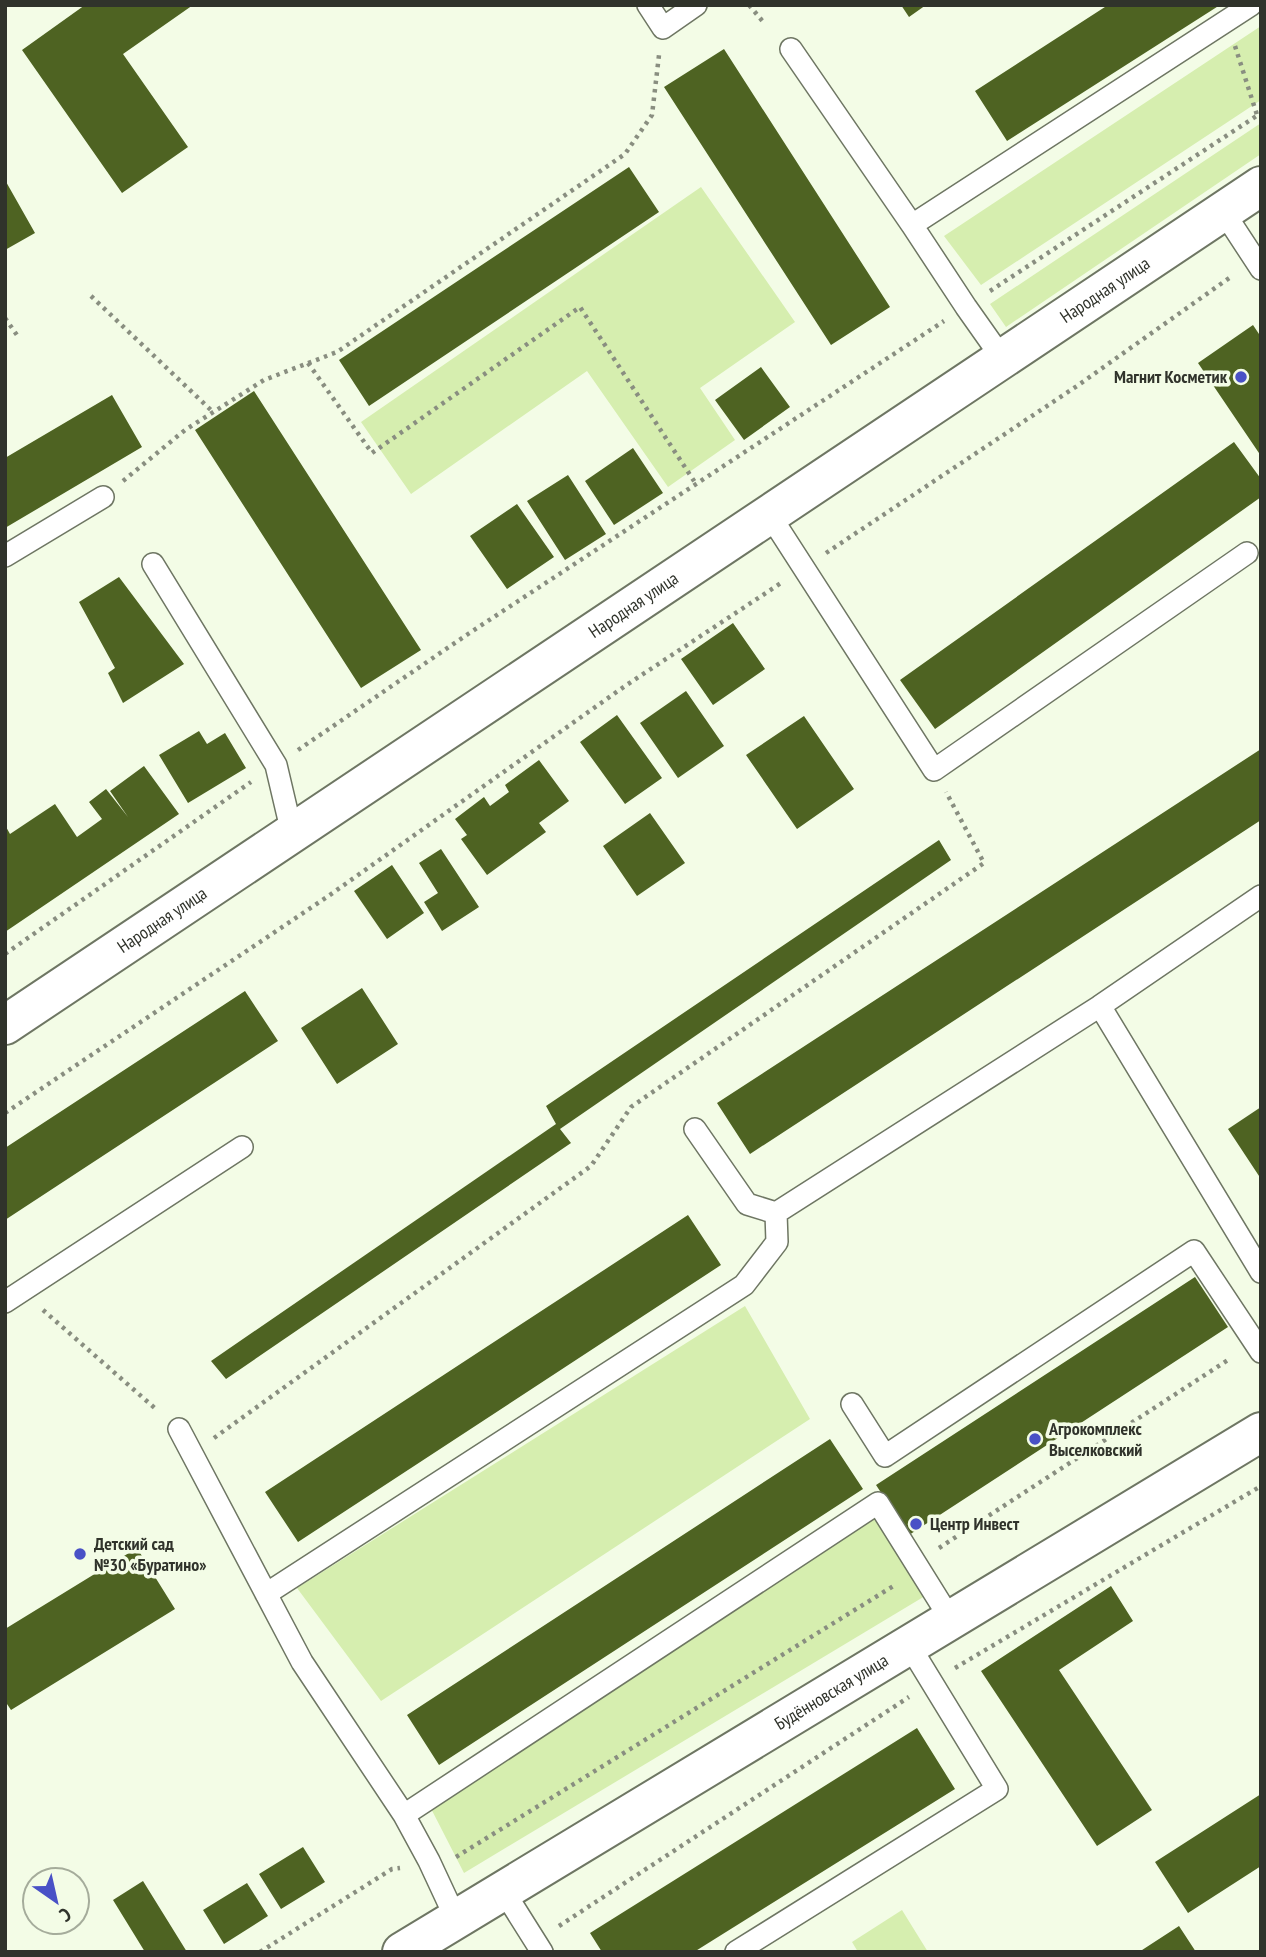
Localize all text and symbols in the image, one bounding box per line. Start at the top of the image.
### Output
street label: Народная улица [1056,252,1154,328]
place label: Магнит Косметик [1114,365,1228,388]
marker: Магнит Косметик [1233,369,1249,385]
street label: Народная улица [584,566,683,643]
street label: Народная улица [113,881,211,958]
place label: Агрокомплекс Выселковский [1048,1417,1142,1461]
marker: Агрокомплекс Выселковский [1027,1431,1043,1447]
place label: Центр Инвест [930,1512,1020,1535]
marker: Центр Инвест [908,1516,924,1532]
place label: Детский сад №30 «Буратино» [94,1532,206,1576]
marker: Детский сад №30 «Буратино» [72,1546,88,1562]
street label: Будённовская улица [770,1648,892,1735]
north arrow [21,1866,91,1936]
text: С [55,1903,76,1928]

